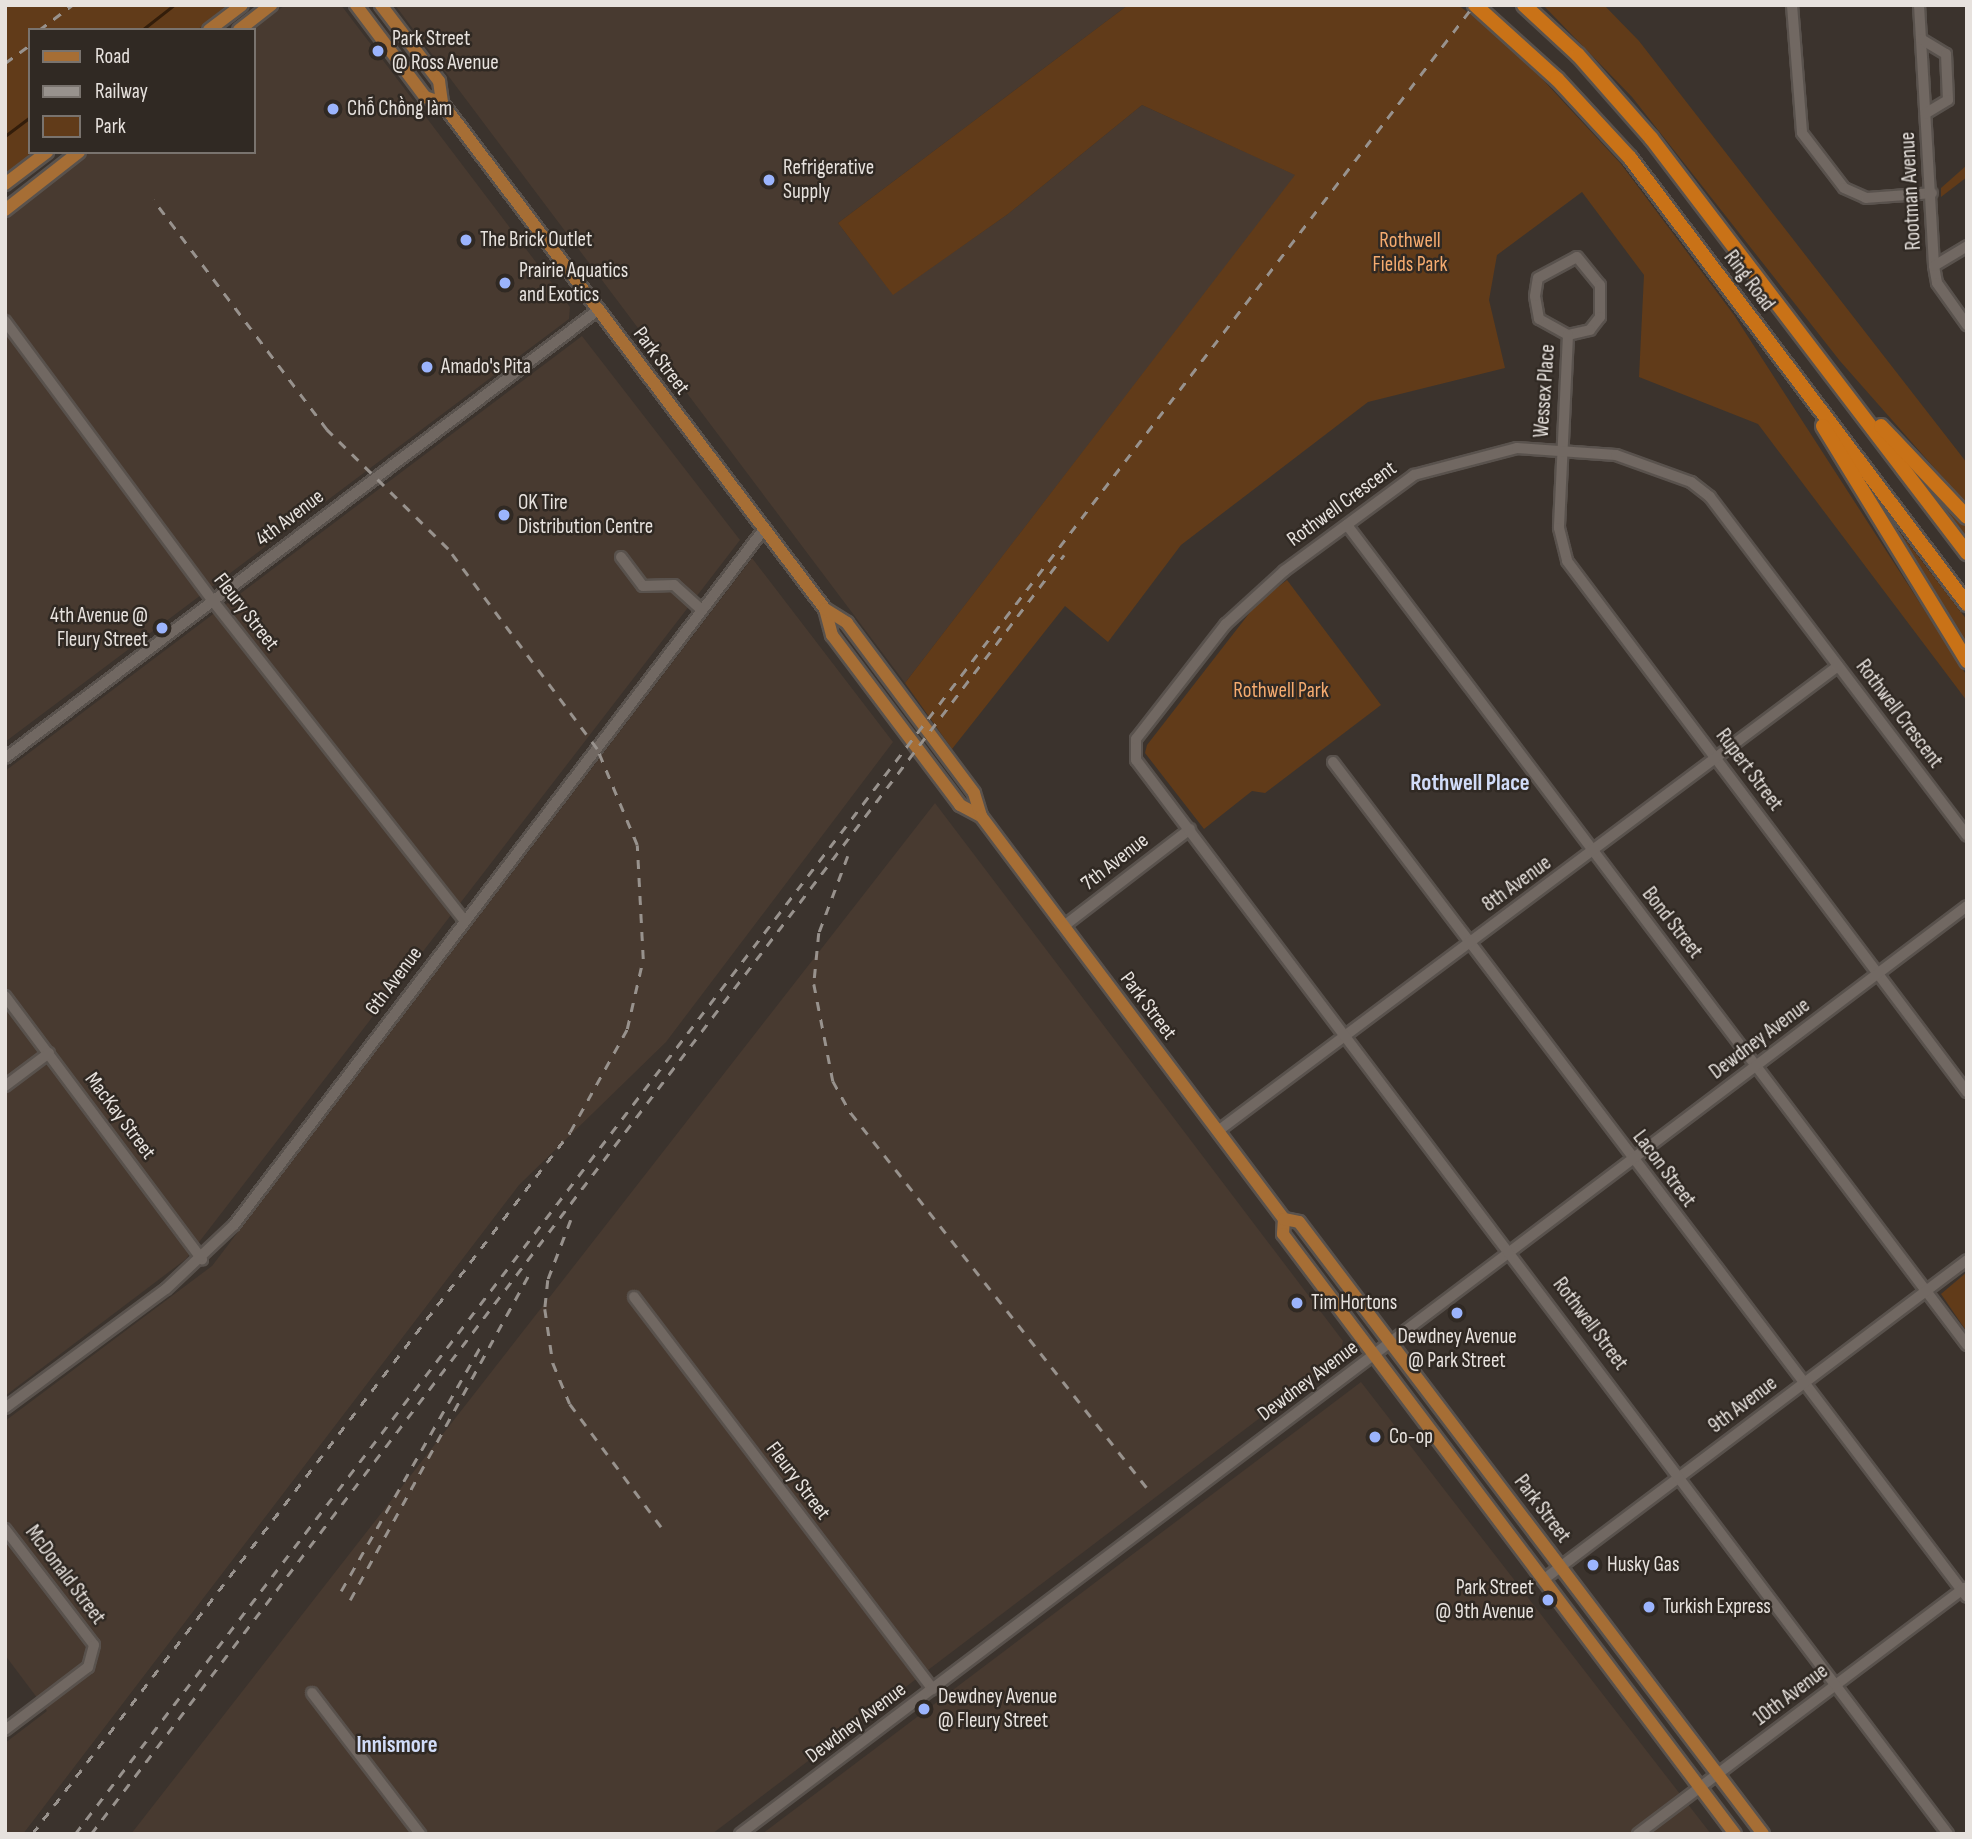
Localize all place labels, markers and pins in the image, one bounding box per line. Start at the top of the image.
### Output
place label: Park Street @ Ross Avenue [392,26,499,76]
marker: Park Street @ Ross Avenue [370,43,386,59]
place label: Chỗ Chồng làm [347,96,452,122]
marker: Chỗ Chồng làm [325,101,341,117]
place label: Refrigerative Supply [783,155,874,205]
marker: Refrigerative Supply [761,172,777,188]
place label: The Brick Outlet [480,227,592,253]
marker: The Brick Outlet [458,232,474,248]
place label: Prairie Aquatics and Exotics [519,258,628,308]
marker: Prairie Aquatics and Exotics [497,275,513,291]
place label: Amado's Pita [441,354,531,380]
marker: Amado's Pita [419,359,435,375]
place label: OK Tire Distribution Centre [518,490,653,540]
marker: OK Tire Distribution Centre [496,507,512,523]
place label: 4th Avenue @ Fleury Street [50,603,148,653]
marker: 4th Avenue @ Fleury Street [154,620,170,636]
place label: Tim Hortons [1311,1290,1397,1316]
marker: Tim Hortons [1289,1295,1305,1311]
marker: Dewdney Avenue @ Park Street [1449,1305,1465,1321]
place label: Dewdney Avenue @ Park Street [1397,1324,1517,1374]
place label: Co-op [1389,1424,1433,1450]
marker: Co-op [1367,1429,1383,1445]
place label: Husky Gas [1607,1552,1679,1578]
marker: Husky Gas [1585,1557,1601,1573]
place label: Park Street @ 9th Avenue [1435,1575,1534,1625]
marker: Park Street @ 9th Avenue [1540,1592,1556,1608]
place label: Turkish Express [1663,1594,1771,1620]
marker: Turkish Express [1641,1599,1657,1615]
place label: Dewdney Avenue @ Fleury Street [938,1684,1057,1734]
marker: Dewdney Avenue @ Fleury Street [916,1701,932,1717]

